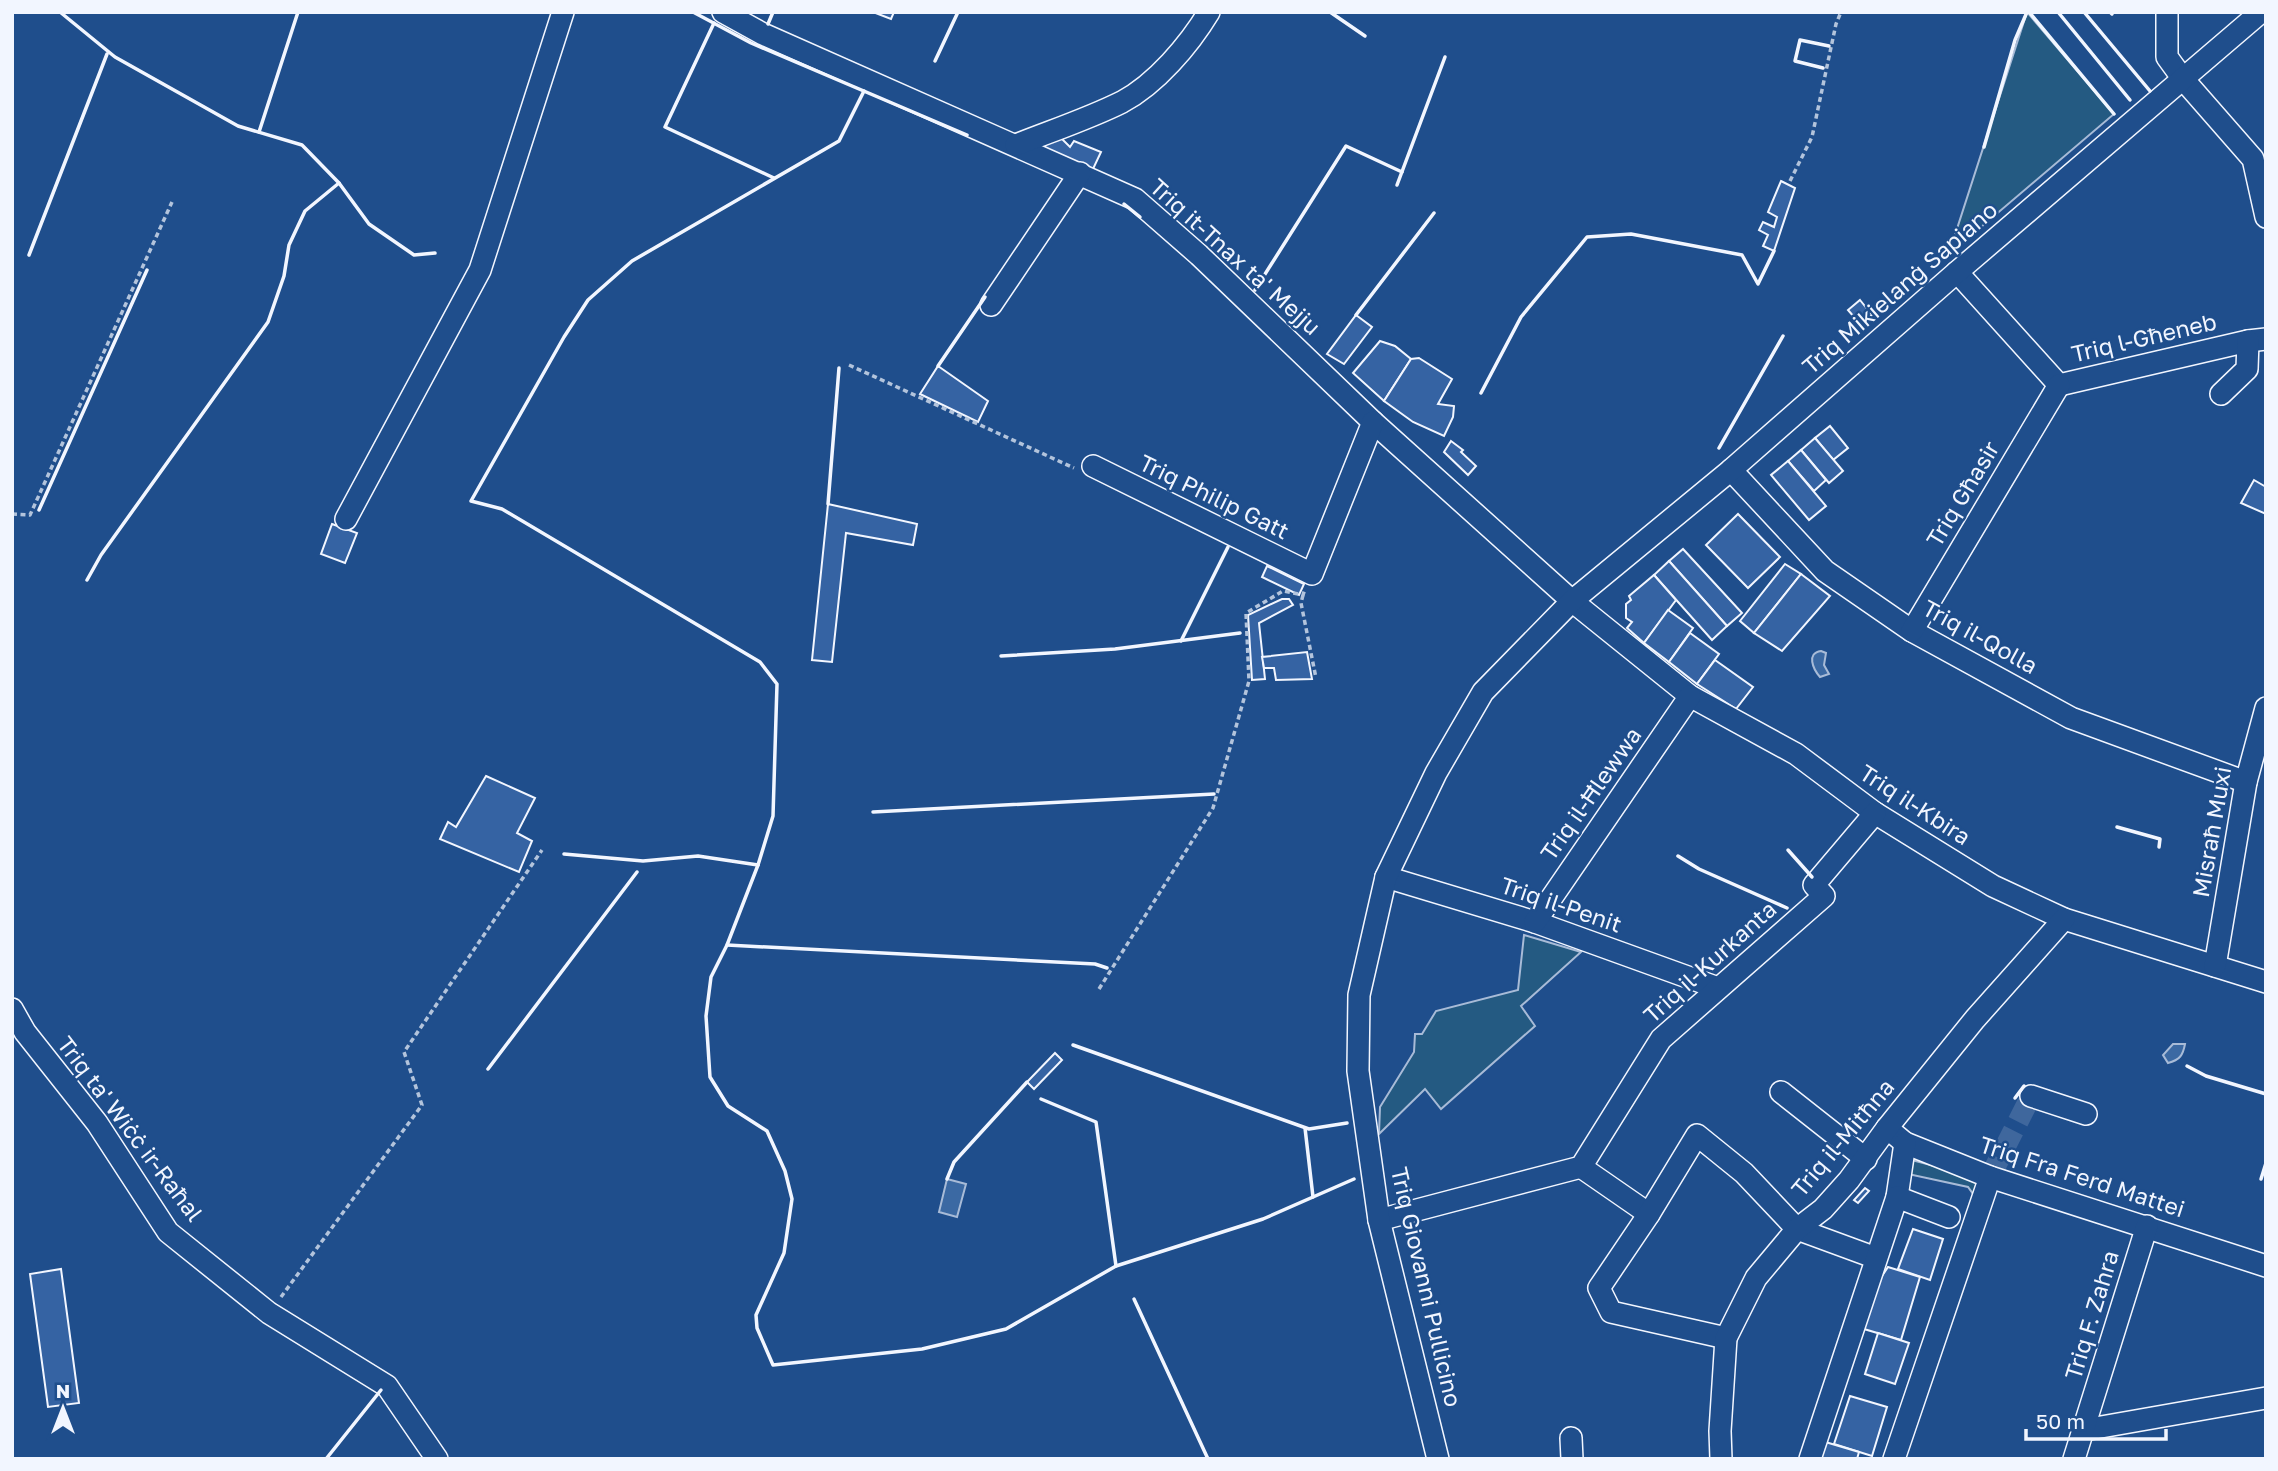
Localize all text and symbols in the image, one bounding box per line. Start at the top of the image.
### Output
street label: Triq it-Tnax ta' Mejju [1145,172,1327,340]
street label: Triq Mikielanġ Sapiano [1796,195,2003,380]
street label: Triq l-Għeneb [2069,307,2219,367]
street label: Triq Għasir [1920,436,2005,551]
street label: Triq Philip Gatt [1135,448,1294,544]
street label: Triq il-Qolla [1918,593,2043,679]
street label: Triq il-Ħlewwa [1534,721,1646,865]
street label: Triq il-Kbira [1855,758,1976,850]
street label: Misraħ Muxi [2186,764,2236,899]
street label: Triq il-Penit [1497,870,1626,938]
street label: Triq il-Kurkanta [1637,894,1781,1028]
street label: Triq ta' Wiċċ ir-Raħal [52,1030,210,1226]
street label: Triq il-Mitħna [1785,1073,1900,1202]
street label: Triq Fra Ferd Mattei [1976,1130,2188,1222]
street label: Triq Giovanni Pullicino [1386,1164,1468,1409]
street label: Triq F. Zahra [2058,1247,2124,1383]
north arrow [28,1373,98,1443]
text: N [56,1379,70,1402]
scale bar [2026,1398,2166,1442]
text: 50 m [2036,1408,2085,1434]

